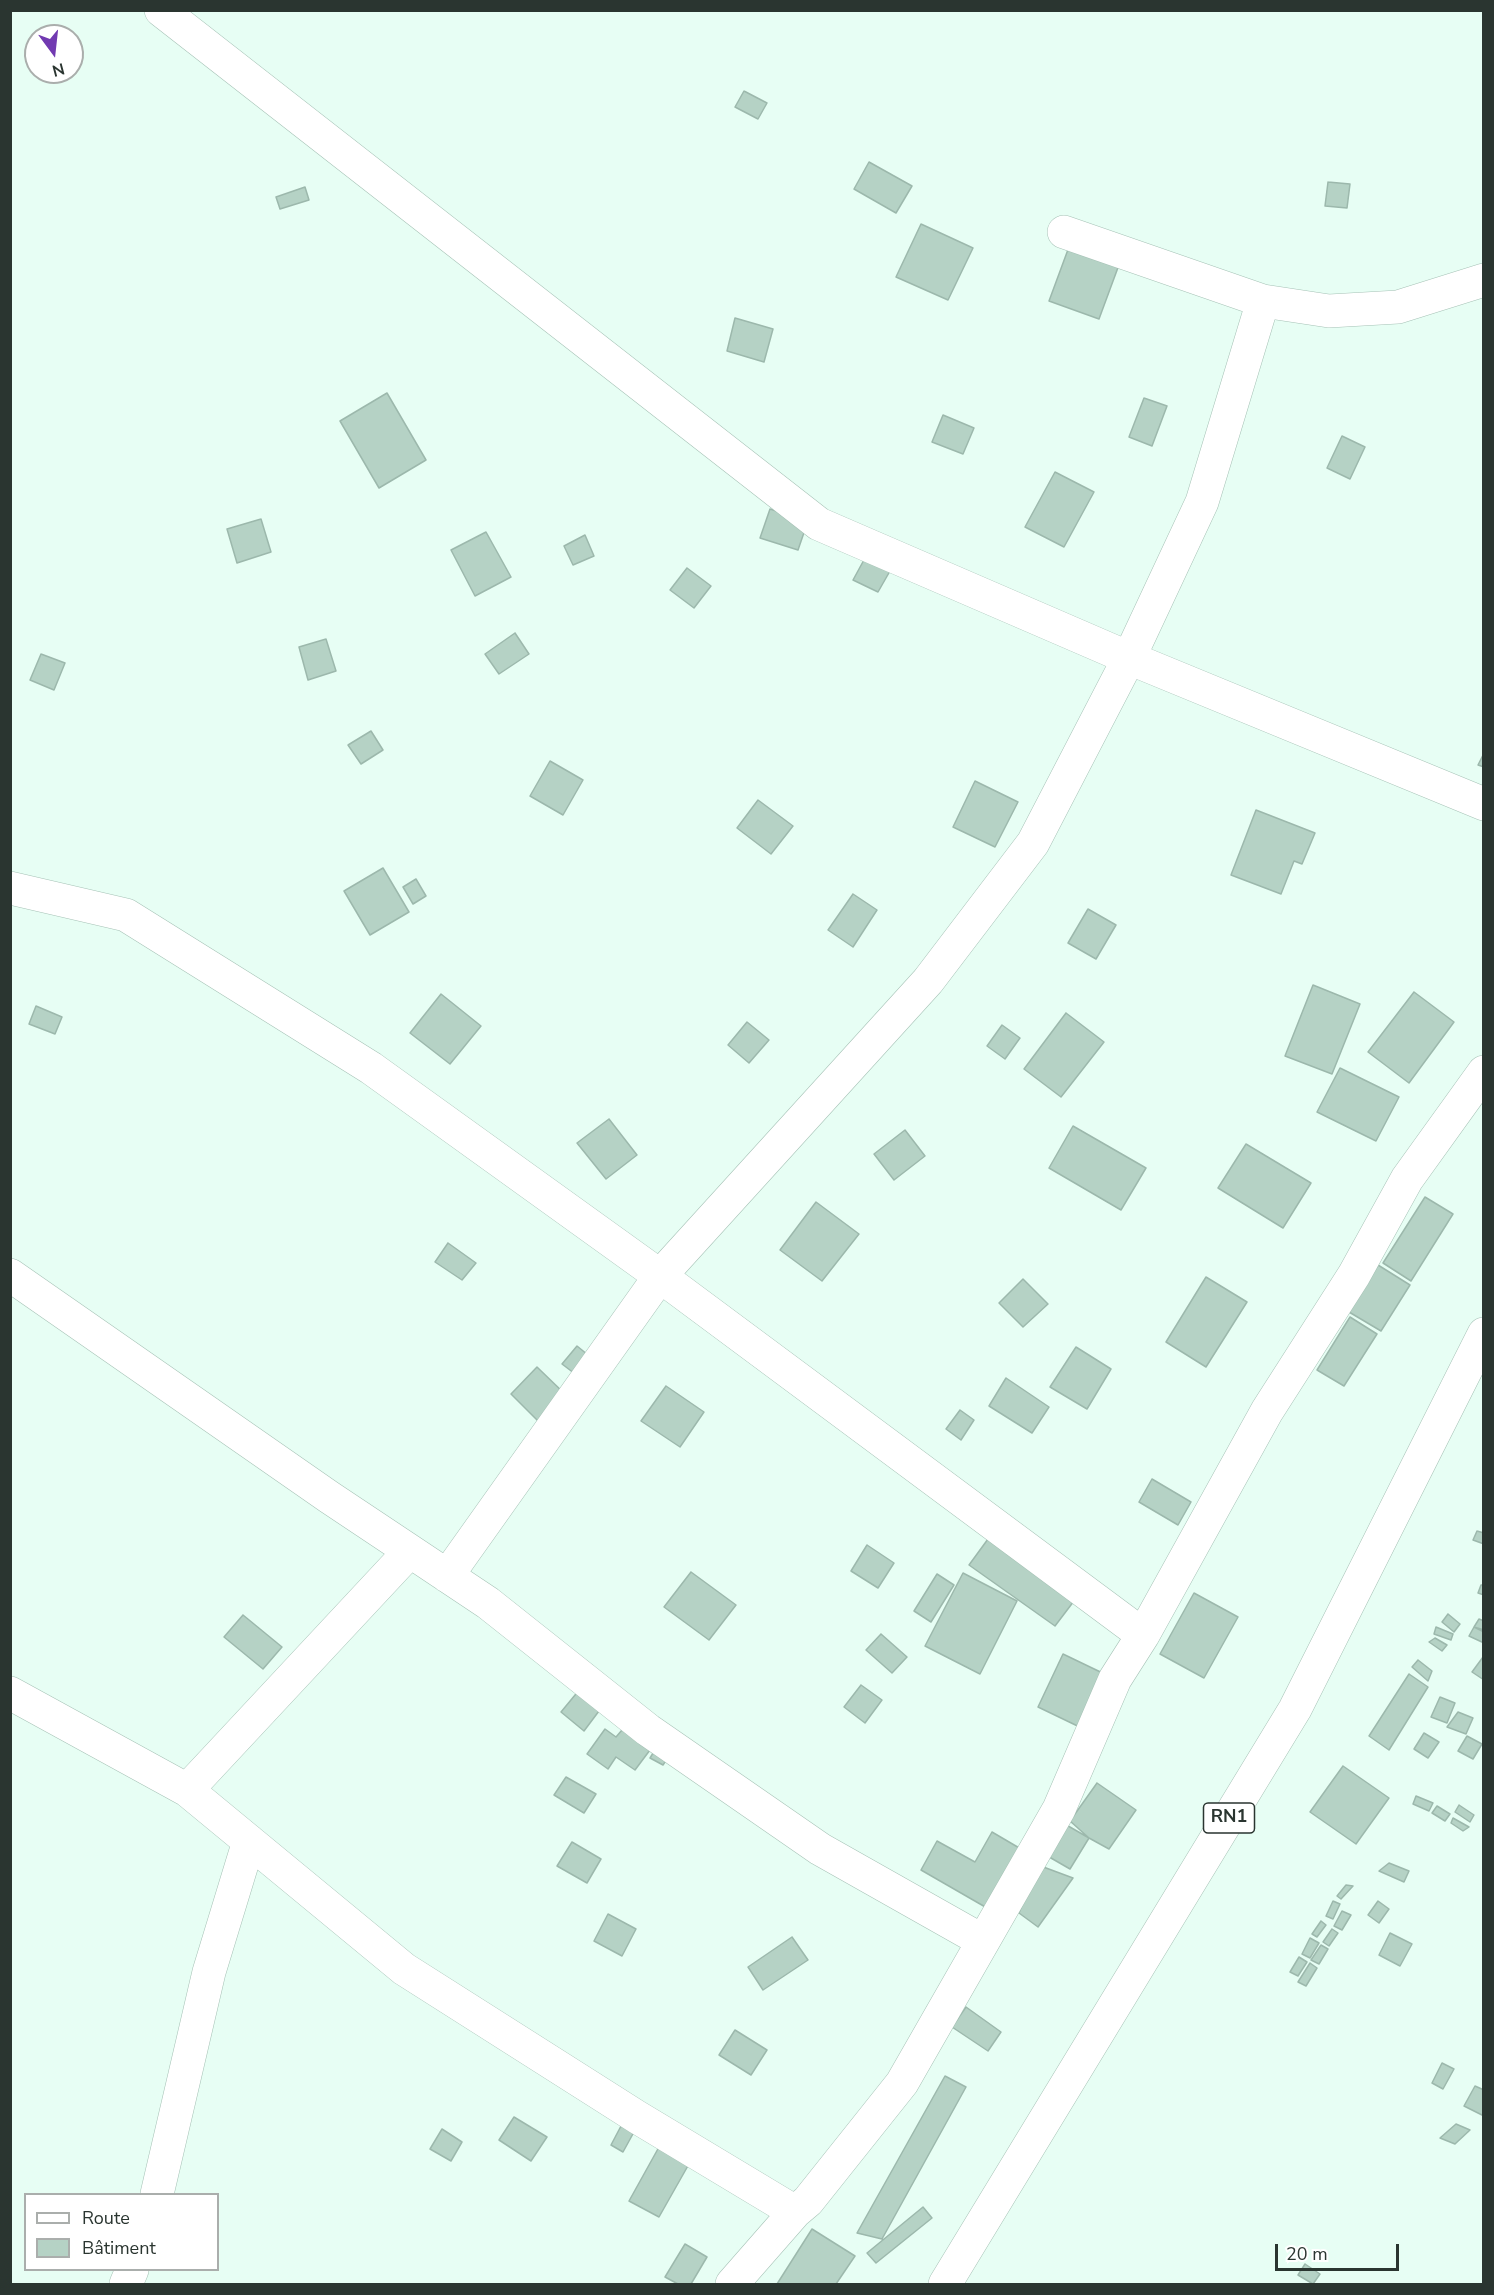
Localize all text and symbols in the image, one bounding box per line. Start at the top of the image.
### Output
north arrow [24,24,84,84]
text: N [50,57,67,82]
road number: RN1 [1204,1803,1254,1833]
legend [24,2193,219,2271]
text: Route [82,2206,130,2230]
scale bar [1278,2232,1402,2270]
text: Bâtiment [82,2236,156,2260]
text: 20 m [1286,2242,1328,2266]

